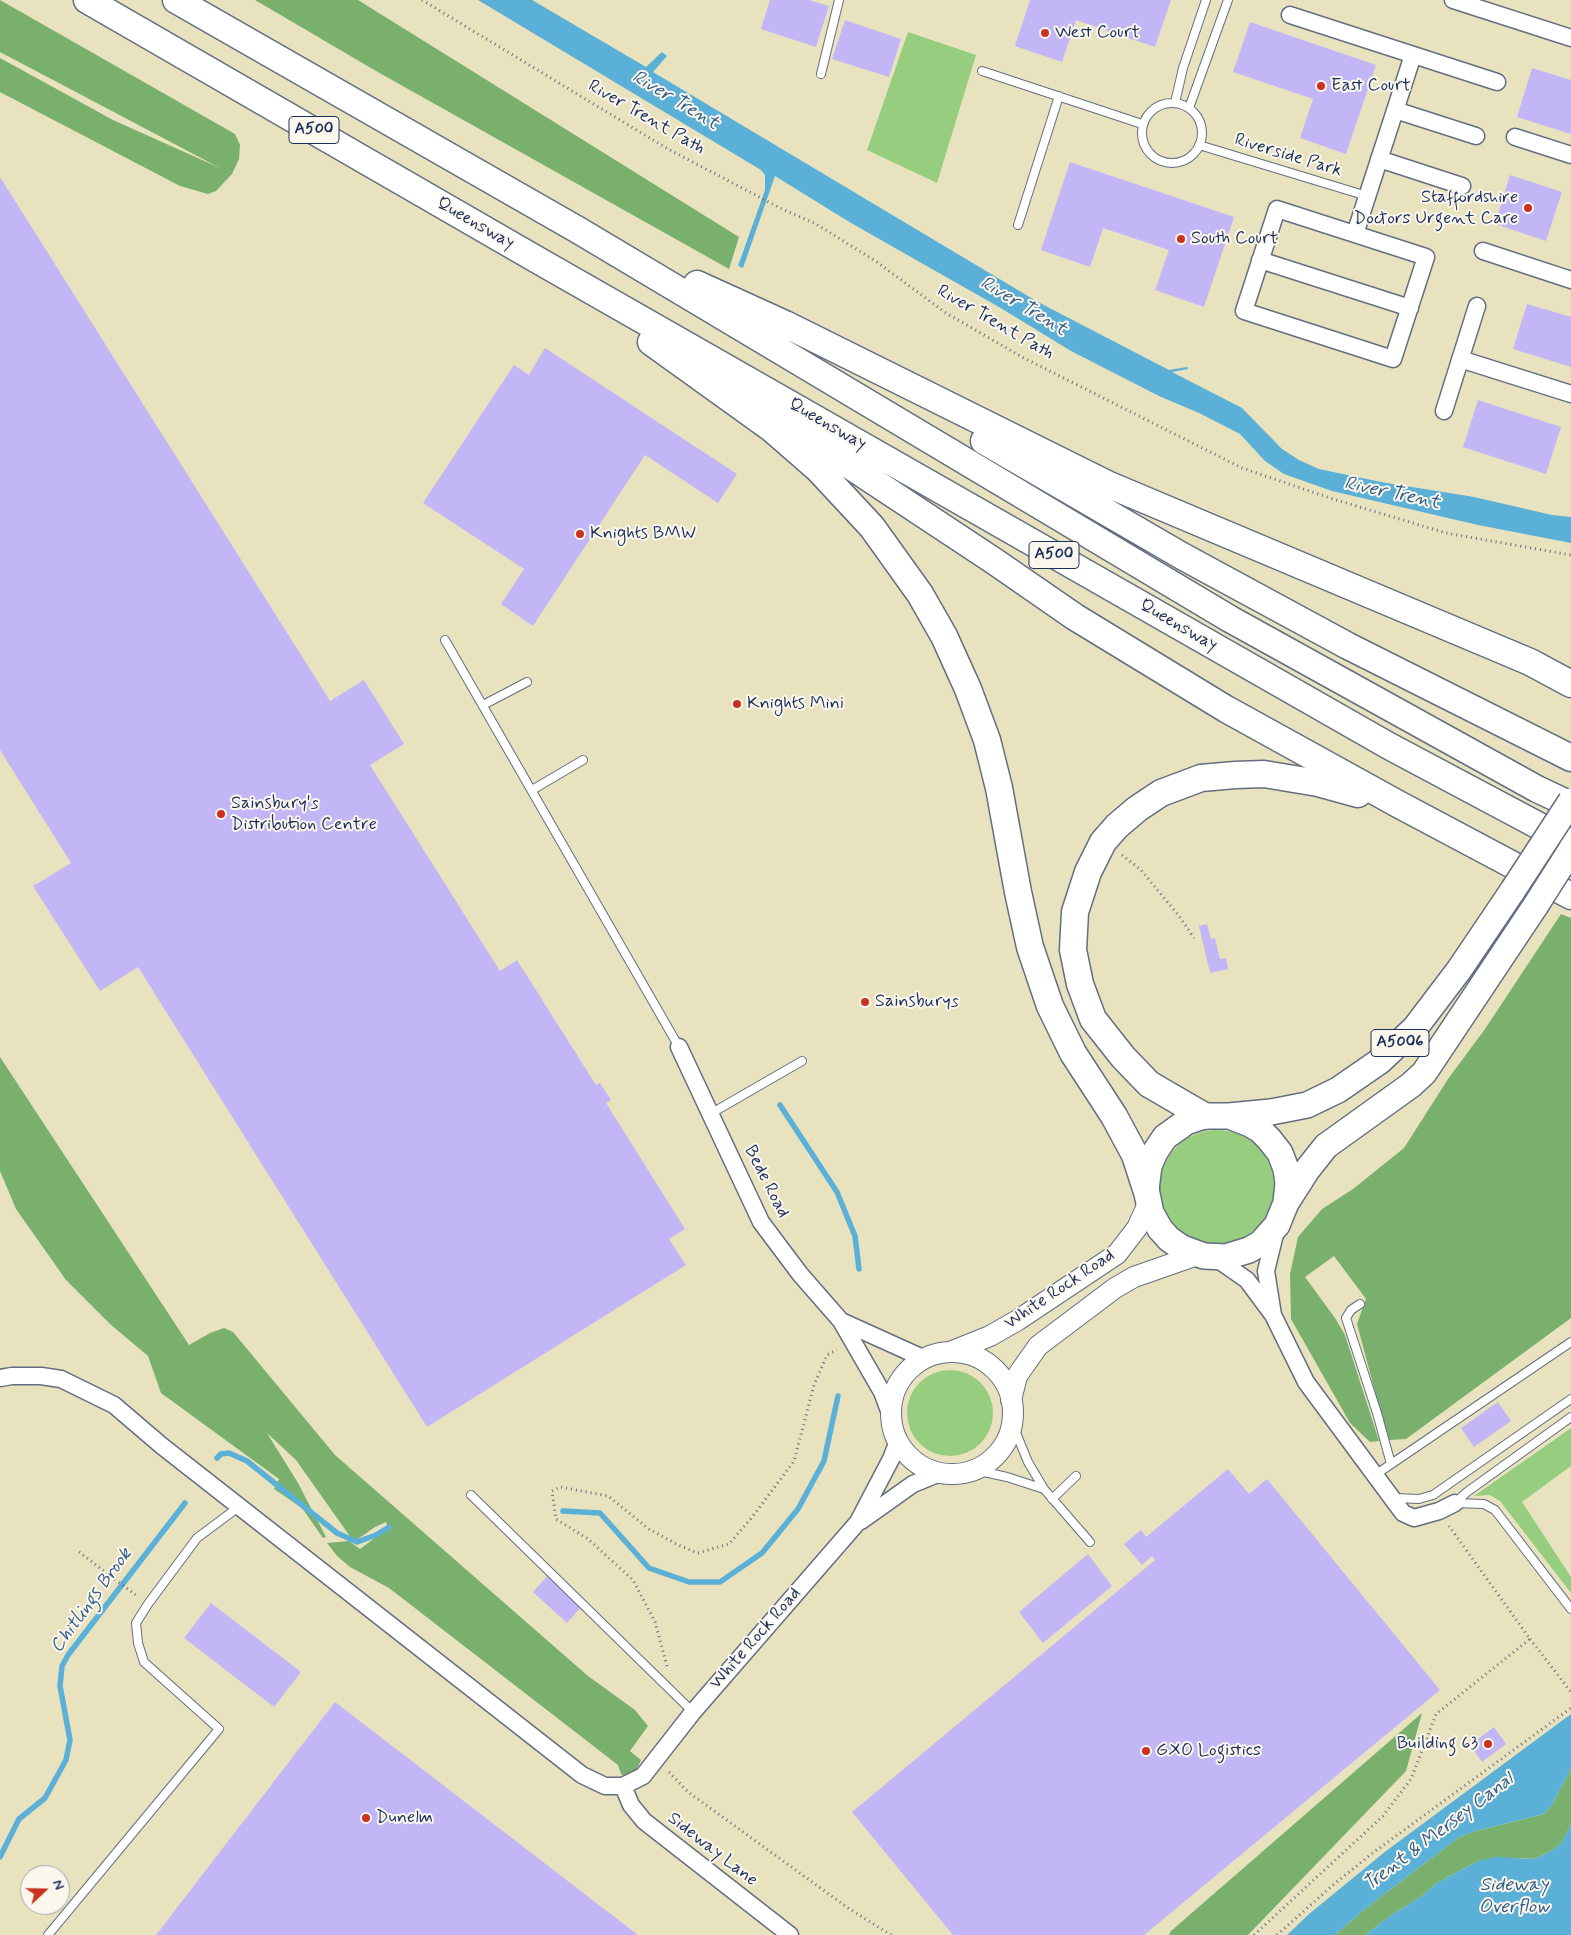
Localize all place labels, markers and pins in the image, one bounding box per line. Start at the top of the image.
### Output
place label: West Court [1055,22,1140,44]
marker: West Court [1039,27,1051,39]
place label: East Court [1331,75,1411,97]
marker: East Court [1315,80,1327,92]
place label: Staffordshire Doctors Urgent Care [1354,187,1518,230]
marker: Staffordshire Doctors Urgent Care [1522,202,1534,214]
place label: South Court [1191,228,1278,250]
marker: South Court [1175,233,1187,245]
place label: Knights BMW [590,523,696,545]
marker: Knights BMW [574,528,586,540]
place label: Knights Mini [747,693,844,715]
marker: Knights Mini [731,698,743,710]
place label: Sainsbury's Distribution Centre [231,793,377,836]
marker: Sainsbury's Distribution Centre [215,808,227,820]
place label: Sainsburys [875,991,959,1013]
marker: Sainsburys [859,996,871,1008]
place label: Building 63 [1397,1733,1478,1755]
marker: Building 63 [1482,1738,1494,1750]
place label: GXO Logistics [1156,1740,1261,1762]
marker: GXO Logistics [1140,1745,1152,1757]
place label: Dunelm [376,1807,433,1829]
marker: Dunelm [360,1812,372,1824]

